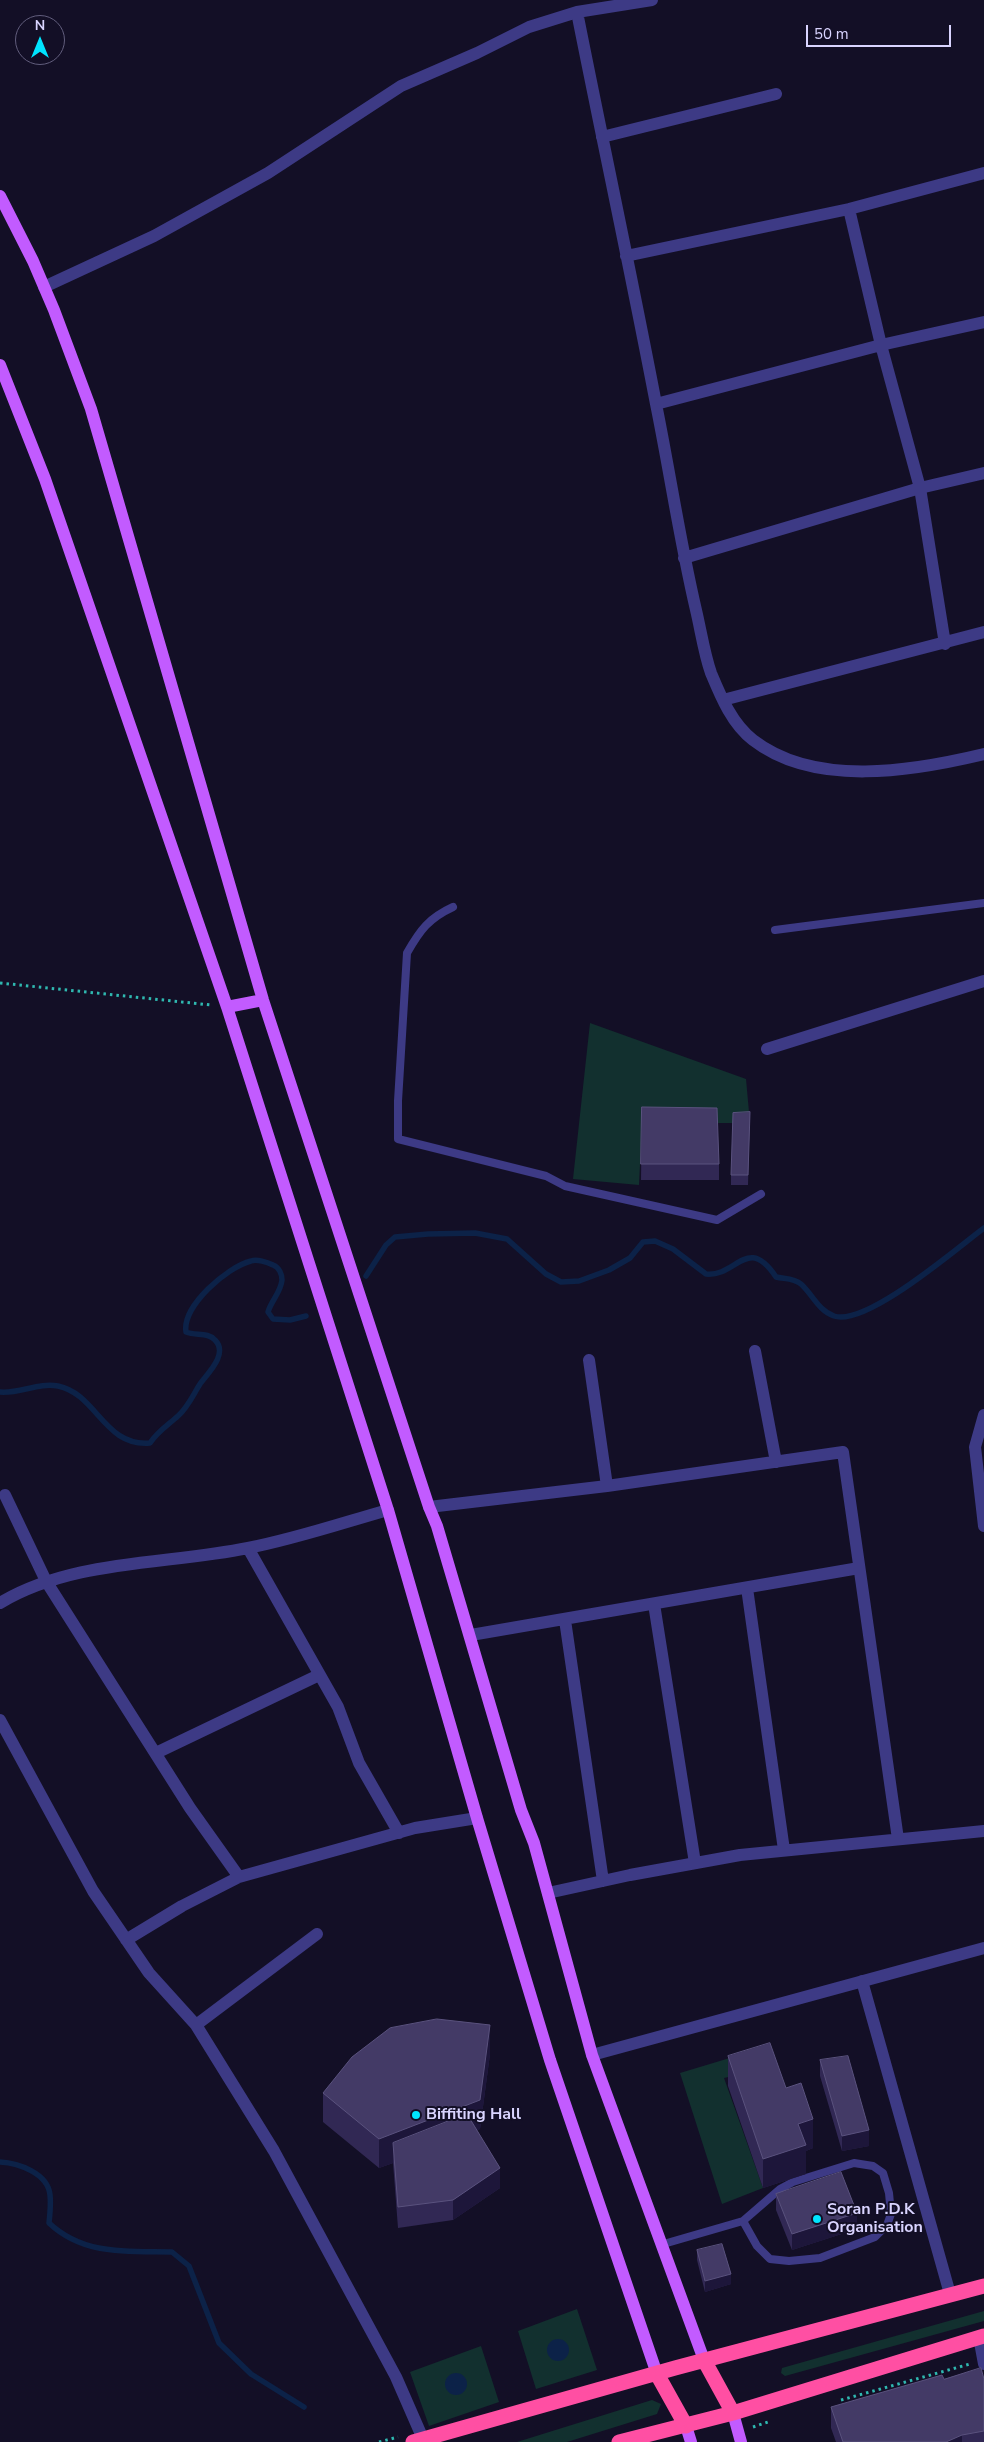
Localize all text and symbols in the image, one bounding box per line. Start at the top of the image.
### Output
north arrow [15,15,65,65]
scale bar [809,15,954,47]
text: N [35,16,45,35]
text: 50 m [814,24,849,44]
place label: Biffiting Hall [426,2105,521,2125]
marker: Biffiting Hall [410,2109,422,2121]
place label: Soran P.D.K Organisation [827,2200,923,2238]
marker: Soran P.D.K Organisation [811,2213,823,2225]

